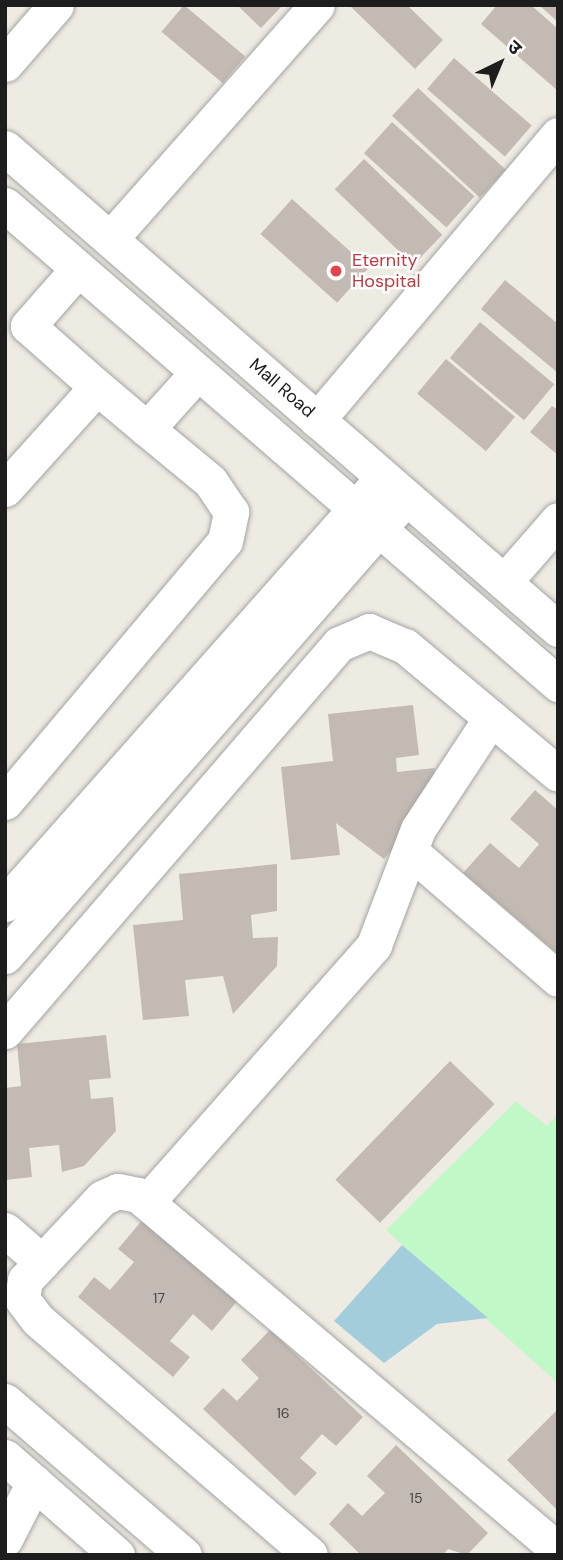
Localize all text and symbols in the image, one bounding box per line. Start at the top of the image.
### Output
north arrow [465,28,535,98]
text: उ [502,34,527,60]
place label: Eternity Hospital [352,250,420,292]
marker: Eternity Hospital [326,261,346,281]
street label: Mall Road [245,354,319,422]
house number: 17 [153,1290,165,1306]
house number: 16 [276,1405,290,1421]
house number: 15 [410,1490,422,1506]

